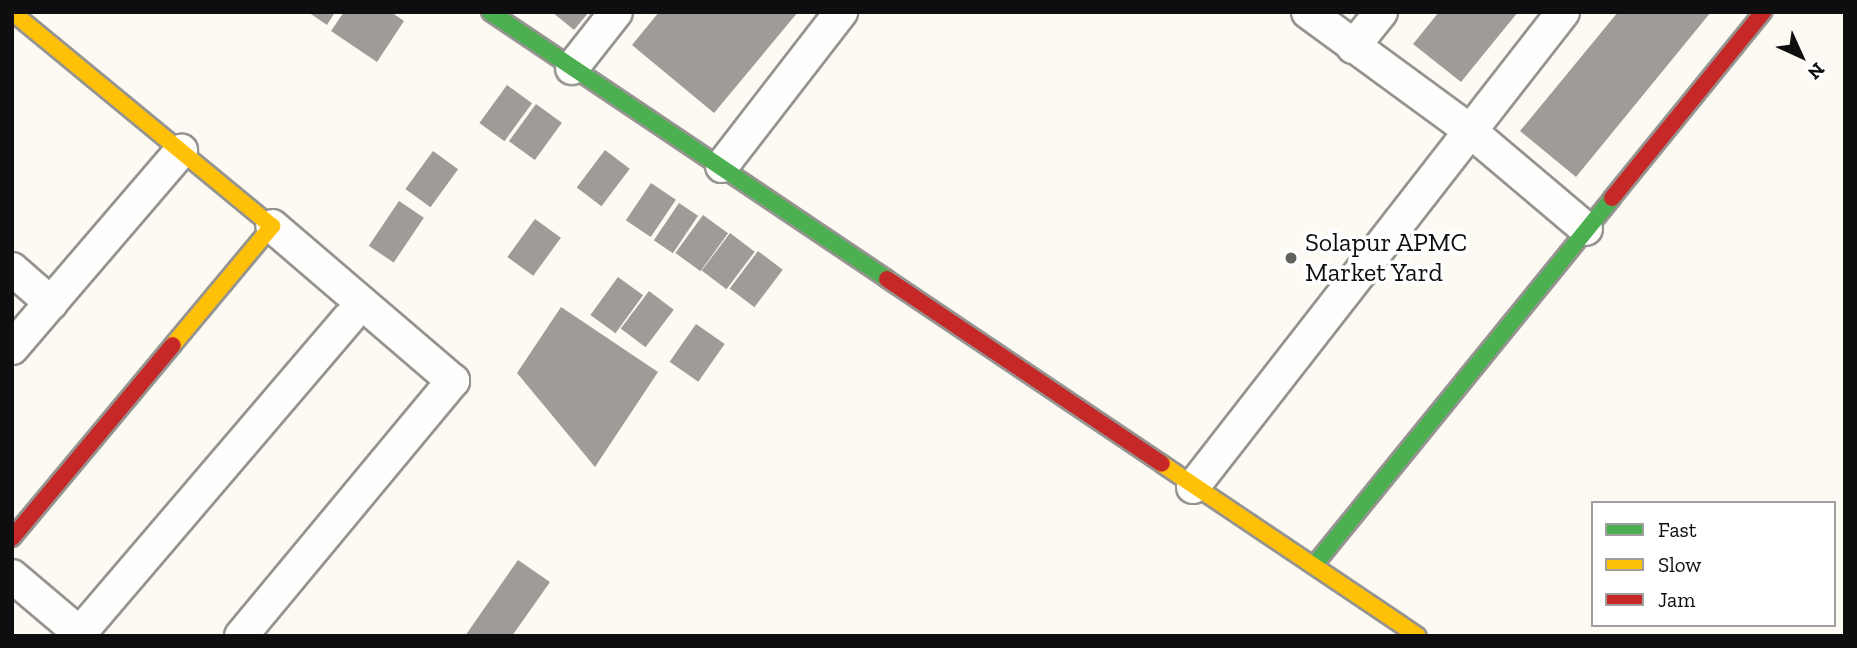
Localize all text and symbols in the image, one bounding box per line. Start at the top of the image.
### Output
north arrow [1766,21,1836,91]
text: N [1803,58,1829,84]
place label: Solapur APMC Market Yard [1305,227,1468,288]
marker: Solapur APMC Market Yard [1283,250,1299,266]
legend [1591,501,1836,627]
text: Fast [1658,517,1697,542]
text: Slow [1658,552,1701,577]
text: Jam [1658,587,1695,612]

